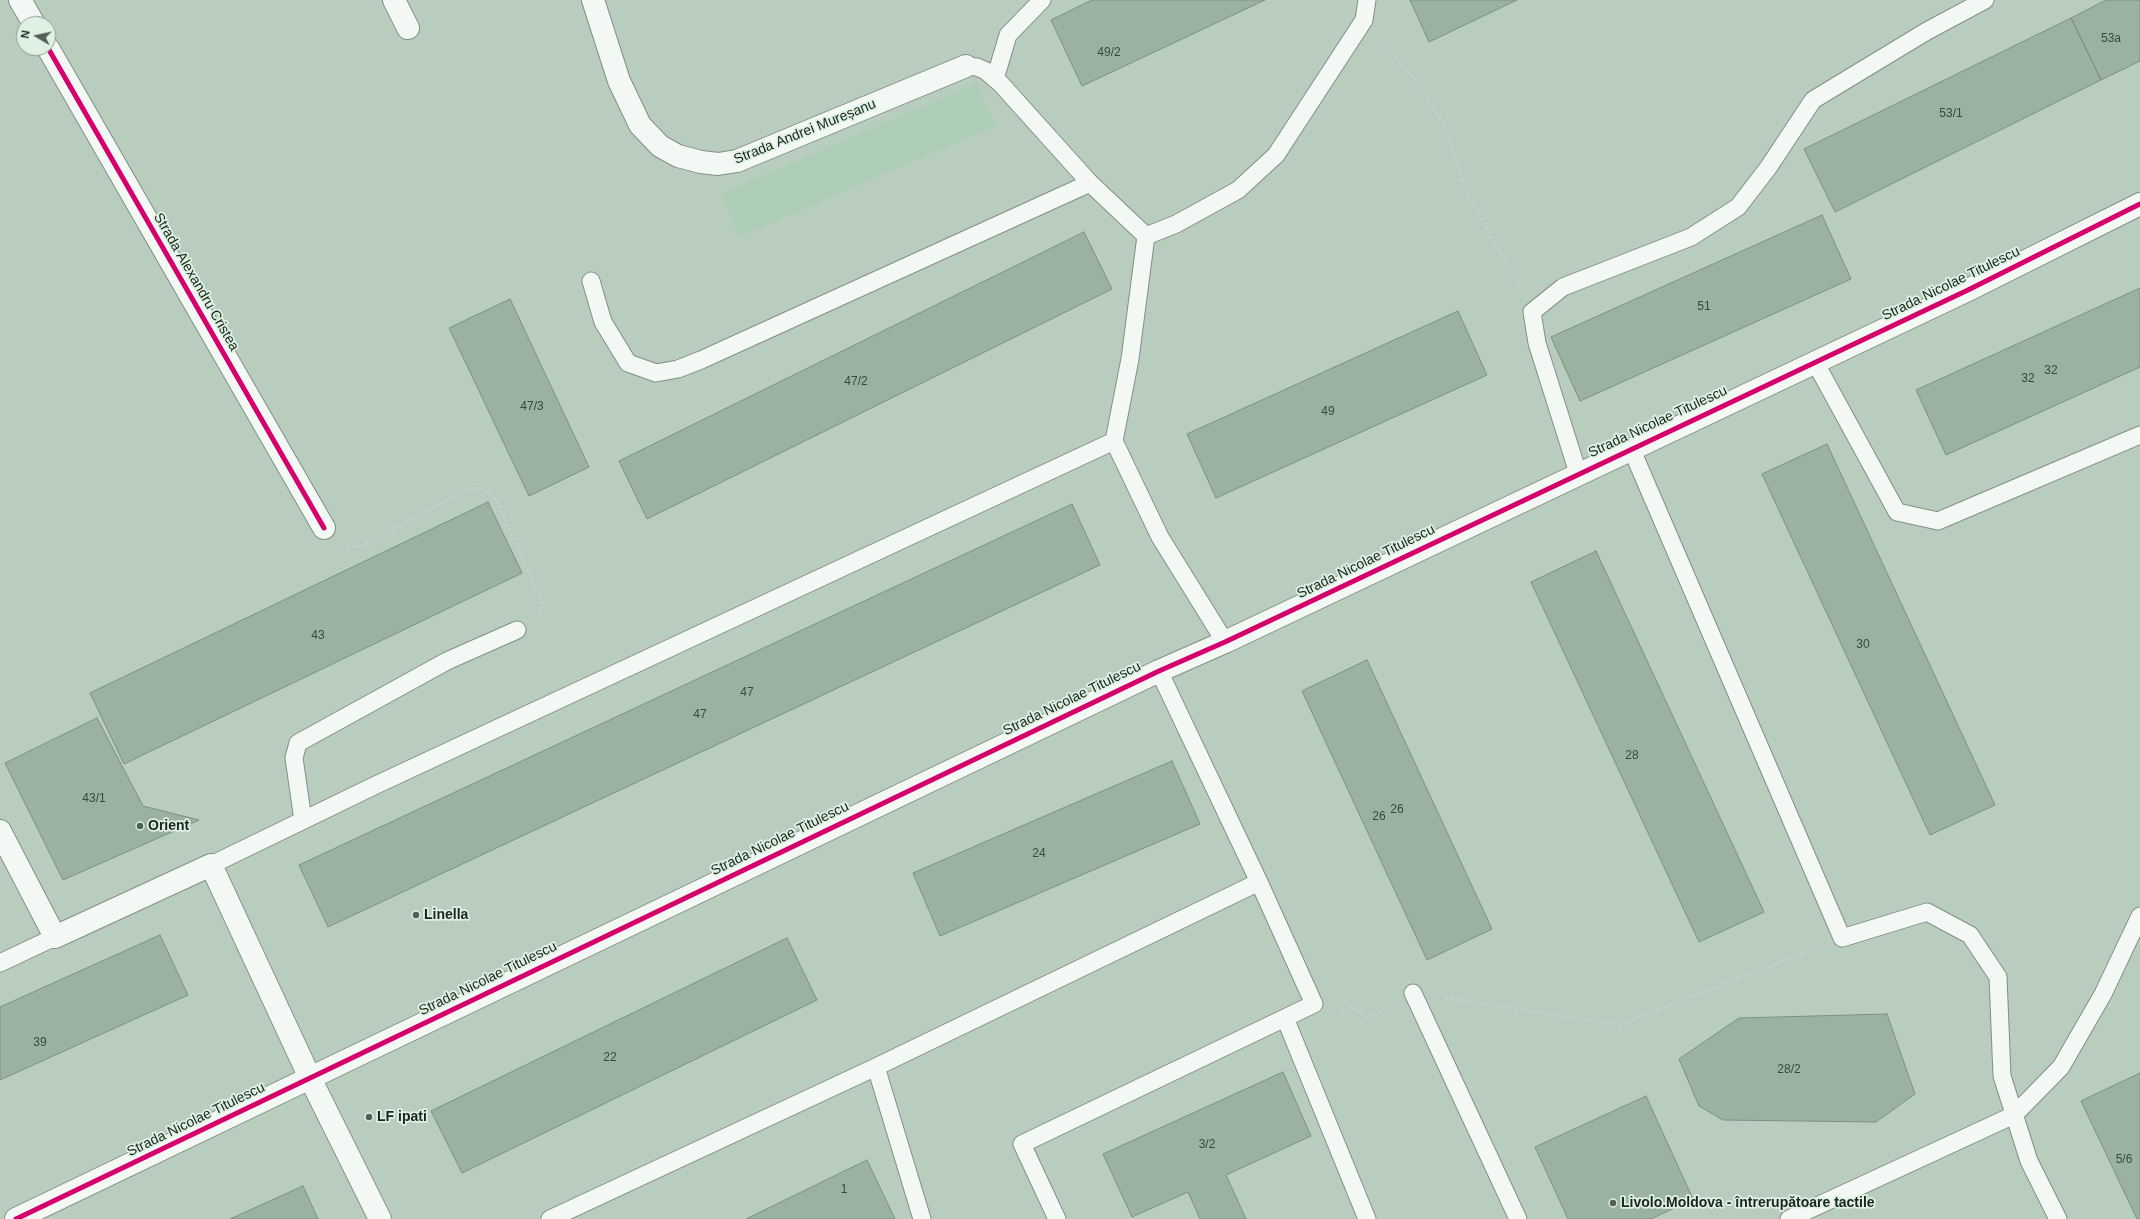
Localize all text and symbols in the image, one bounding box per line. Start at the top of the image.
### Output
north arrow [16,16,56,56]
text: N [19,29,32,39]
house number: 53a [2101,32,2121,46]
house number: 49/2 [1097,46,1121,60]
street label: Strada Andrei Mureșanu [732,96,878,168]
house number: 53/1 [1939,107,1963,121]
street label: Strada Alexandru Cristea [150,210,242,354]
street label: Strada Nicolae Titulescu [1879,243,2023,325]
house number: 51 [1697,300,1711,314]
house number: 32 [2044,364,2058,378]
house number: 32 [2021,372,2035,386]
house number: 47/2 [844,375,868,389]
street label: Strada Nicolae Titulescu [1586,382,1730,462]
house number: 47/3 [520,400,544,414]
house number: 49 [1321,405,1335,419]
street label: Strada Nicolae Titulescu [1294,521,1438,603]
house number: 43 [311,629,325,643]
house number: 30 [1856,638,1870,652]
street label: Strada Nicolae Titulescu [1000,658,1144,740]
house number: 47 [740,686,754,700]
house number: 47 [693,708,707,722]
house number: 28 [1625,749,1639,763]
house number: 43/1 [82,792,106,806]
street label: Strada Nicolae Titulescu [708,798,852,880]
house number: 26 [1390,803,1404,817]
house number: 26 [1372,810,1386,824]
place label: Orient [148,818,189,834]
marker: Orient [135,821,145,831]
house number: 24 [1032,847,1046,861]
place label: Linella [424,907,468,923]
marker: Linella [411,910,421,920]
street label: Strada Nicolae Titulescu [416,938,560,1020]
house number: 39 [33,1036,47,1050]
house number: 22 [603,1051,617,1065]
house number: 28/2 [1777,1063,1801,1077]
street label: Strada Nicolae Titulescu [124,1079,268,1161]
place label: LF ipati [377,1109,427,1125]
marker: LF ipati [364,1112,374,1122]
house number: 3/2 [1199,1138,1215,1152]
house number: 5/6 [2116,1153,2132,1167]
house number: 1 [841,1183,847,1197]
place label: Livolo.Moldova - întrerupătoare tactile [1621,1195,1875,1211]
marker: Livolo.Moldova - întrerupătoare tactile [1608,1198,1618,1208]

